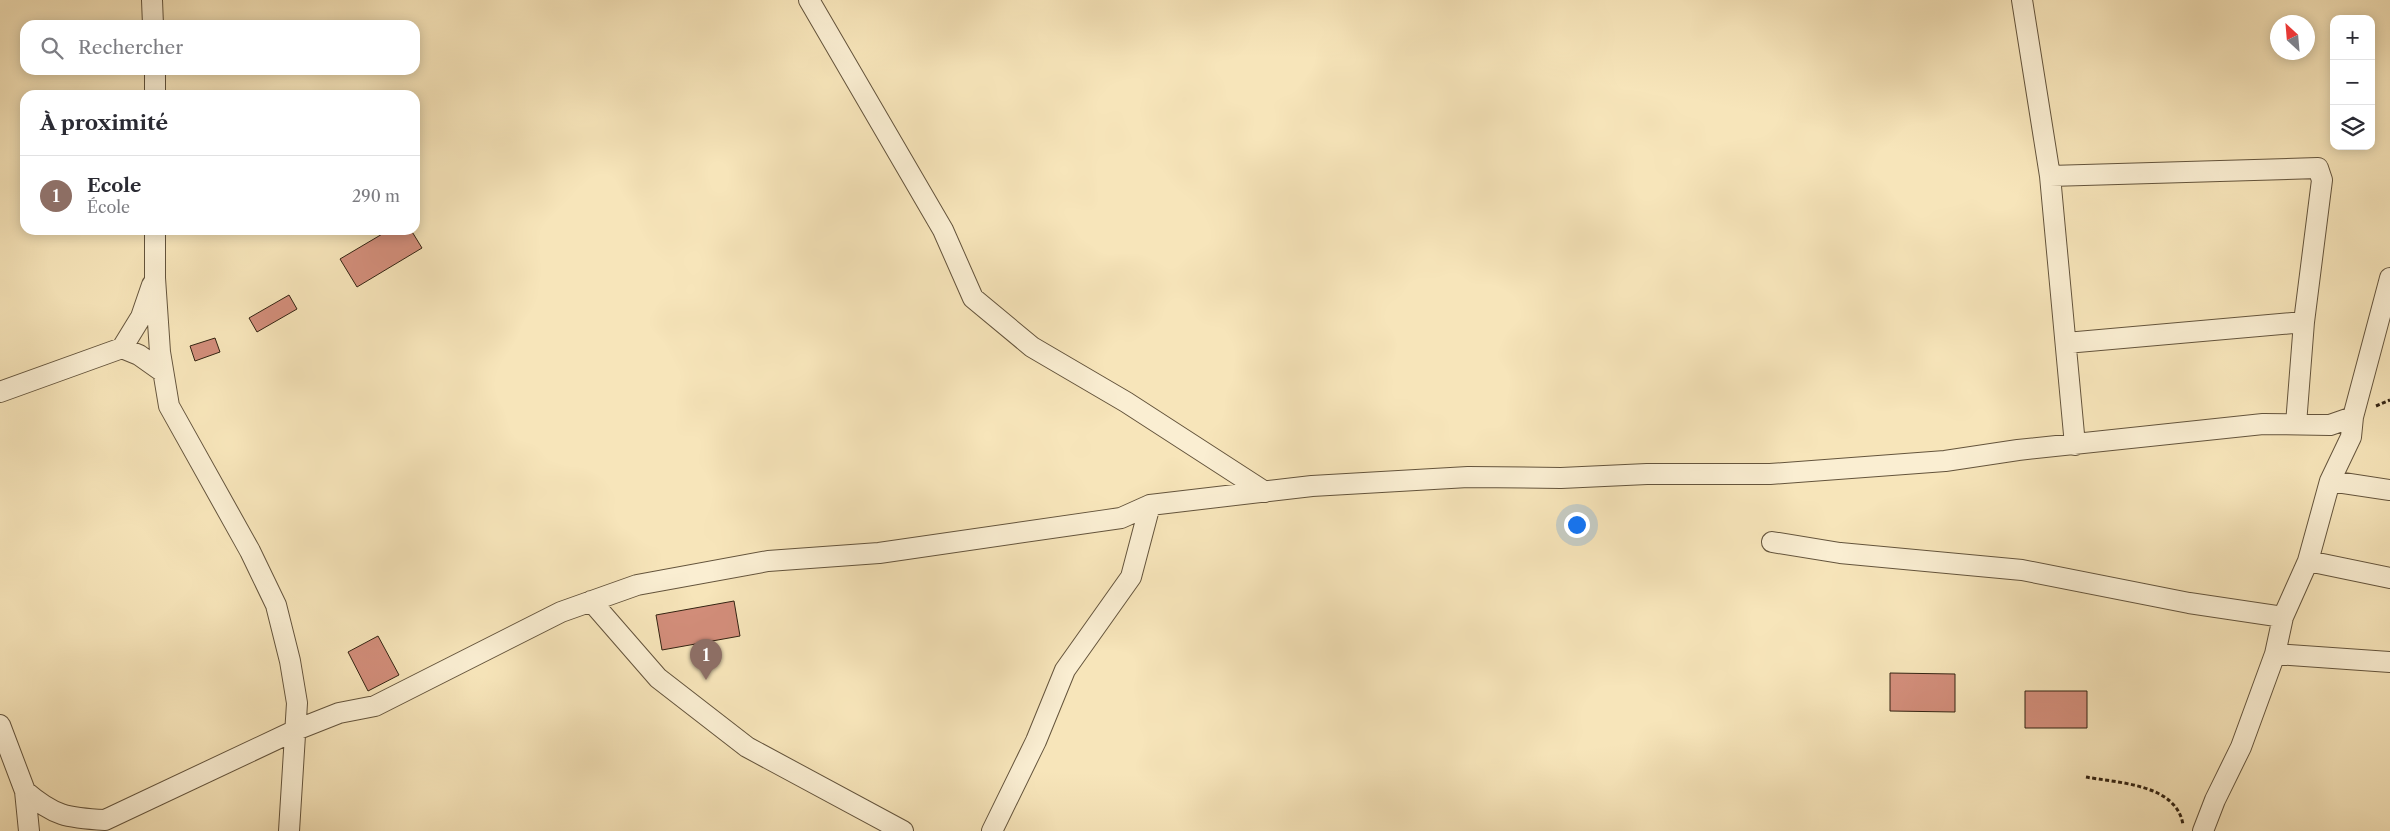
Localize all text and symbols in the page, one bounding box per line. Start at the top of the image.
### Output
north arrow [2270,15,2315,60]
map controls [2330,15,2375,150]
button: + [2330,15,2375,60]
search box [20,20,420,75]
icon: search [38,34,66,62]
text: Rechercher [78,36,183,59]
button: − [2330,60,2375,105]
button: layers [2330,105,2375,150]
text: À proximité [40,110,168,135]
text: Ecole [87,174,141,197]
text: 1 [52,186,60,206]
text: 290 m [352,186,400,206]
text: École [87,197,130,217]
your location [1564,512,1590,538]
pin: 1 [690,639,722,680]

